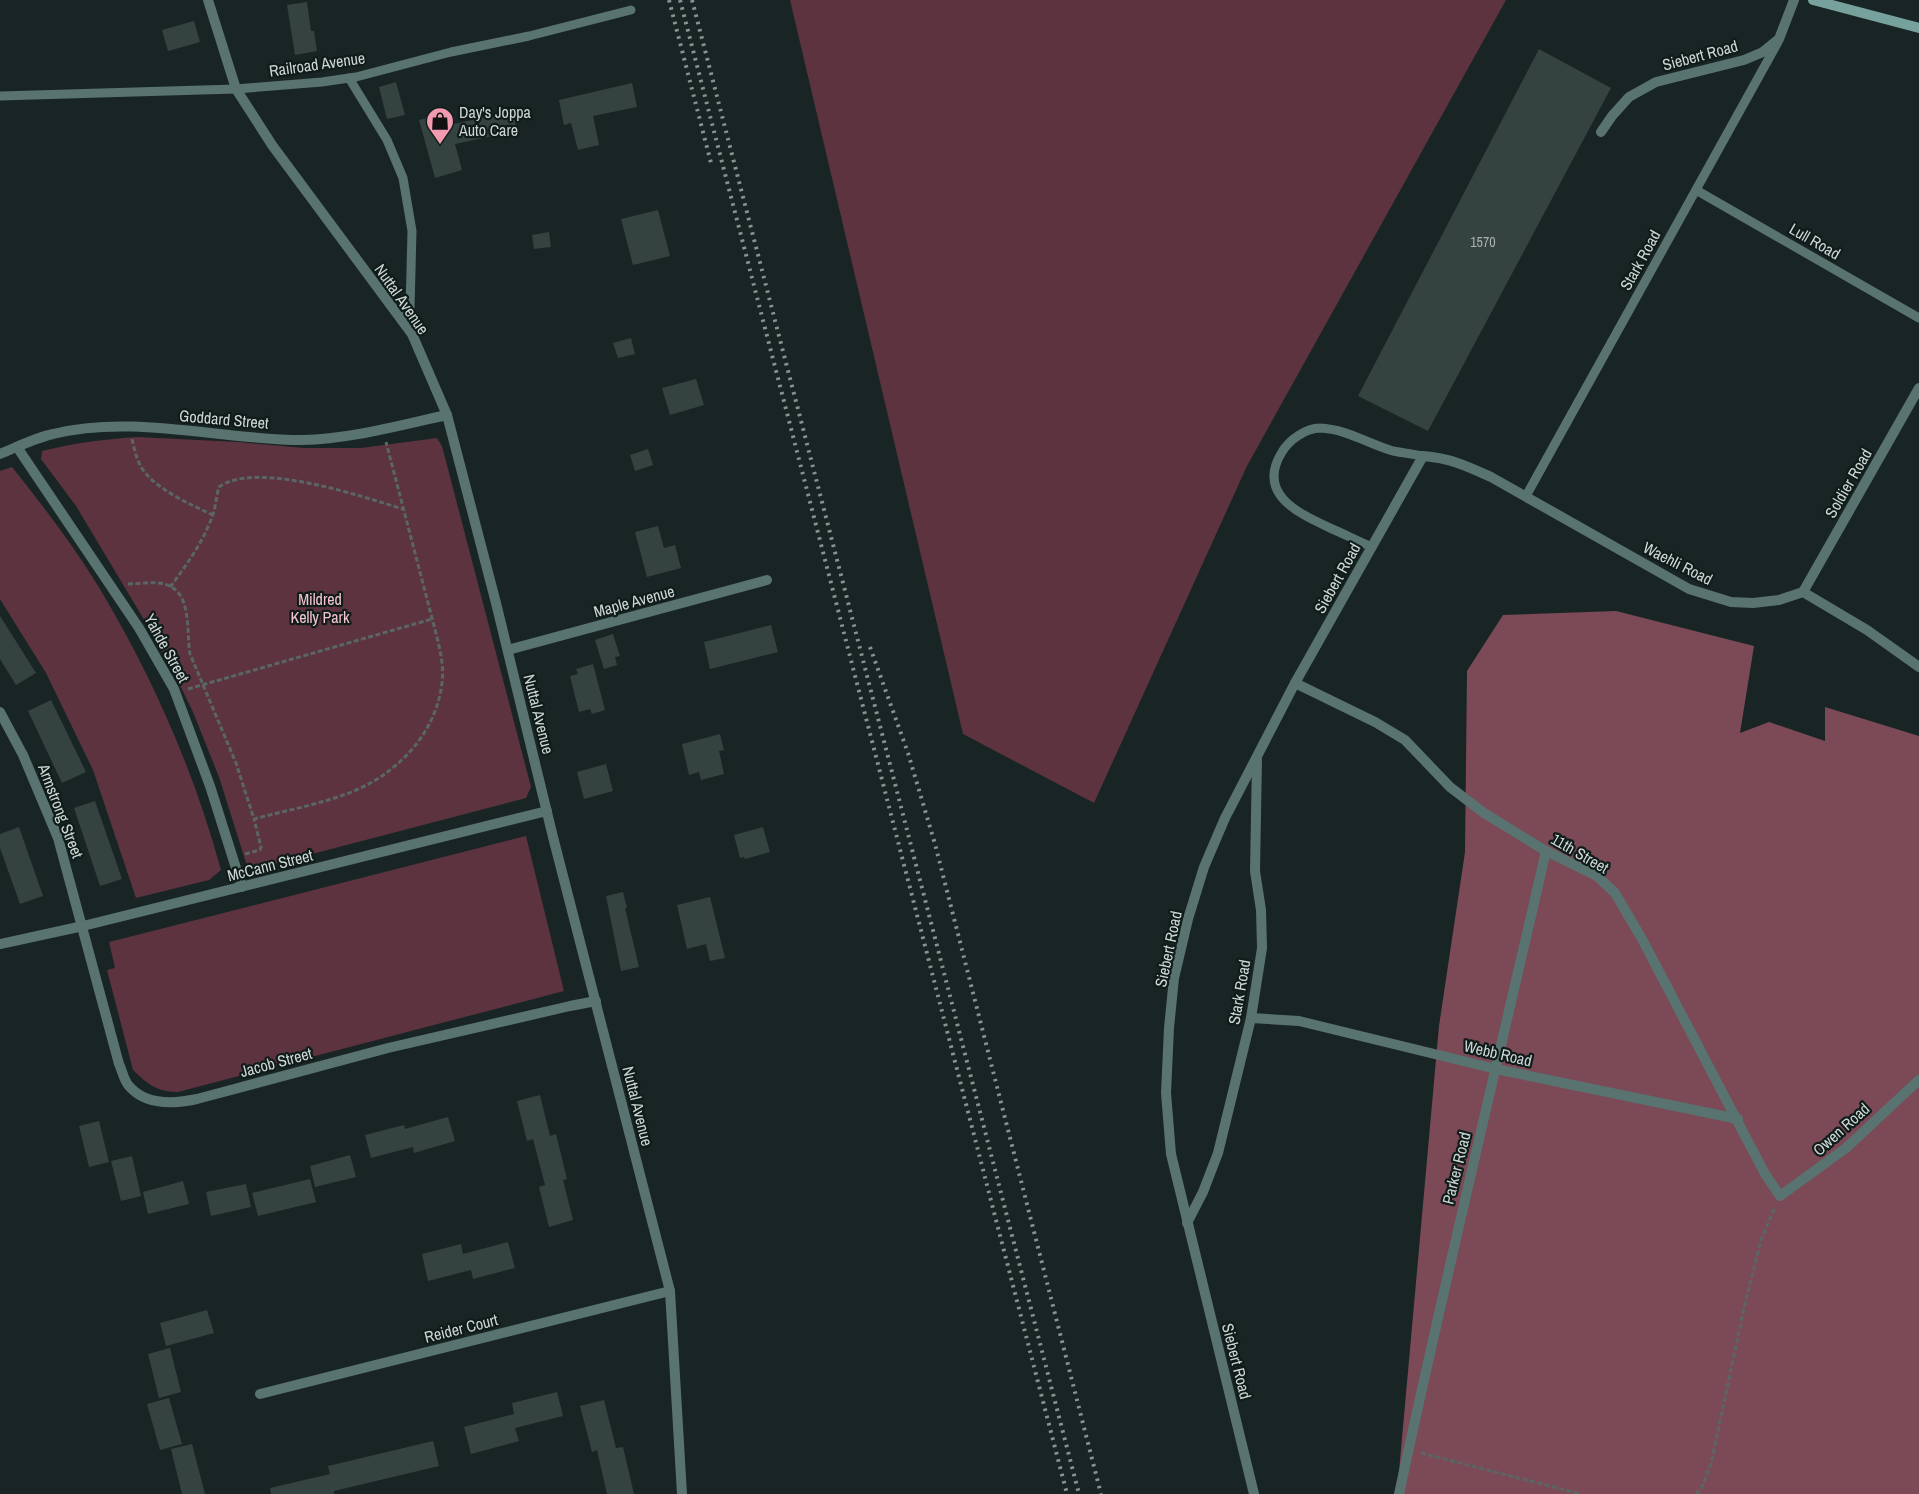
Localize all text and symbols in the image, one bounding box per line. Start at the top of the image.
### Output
street label: Siebert Road [1660,34,1740,76]
street label: Railroad Avenue [268,46,366,82]
place label: Day's Joppa Auto Care [458,101,531,141]
shop icon: Day's Joppa Auto Care [425,106,455,145]
street label: Lull Road [1785,218,1845,264]
street label: Stark Road [1614,226,1666,294]
house number: 1570 [1470,233,1496,251]
street label: Nuttal Avenue [370,259,434,339]
street label: Goddard Street [178,404,270,434]
street label: Soldier Road [1819,444,1877,522]
street label: Waehli Road [1639,536,1717,590]
street label: Siebert Road [1309,539,1365,617]
street label: Maple Avenue [591,580,677,622]
park label: Mildred Kelly Park [290,588,350,628]
street label: Yahde Street [139,610,195,687]
street label: Nuttal Avenue [518,672,560,756]
street label: Armstrong Street [33,760,89,862]
street label: 11th Street [1547,828,1613,879]
street label: McCann Street [225,844,315,886]
street label: Siebert Road [1149,909,1187,989]
street label: Stark Road [1222,958,1256,1026]
street label: Webb Road [1462,1035,1534,1071]
street label: Jacob Street [238,1042,315,1082]
street label: Nuttal Avenue [617,1064,659,1148]
street label: Owen Road [1808,1098,1874,1160]
street label: Parker Road [1436,1130,1476,1206]
street label: Reider Court [422,1308,500,1348]
street label: Siebert Road [1217,1321,1257,1401]

